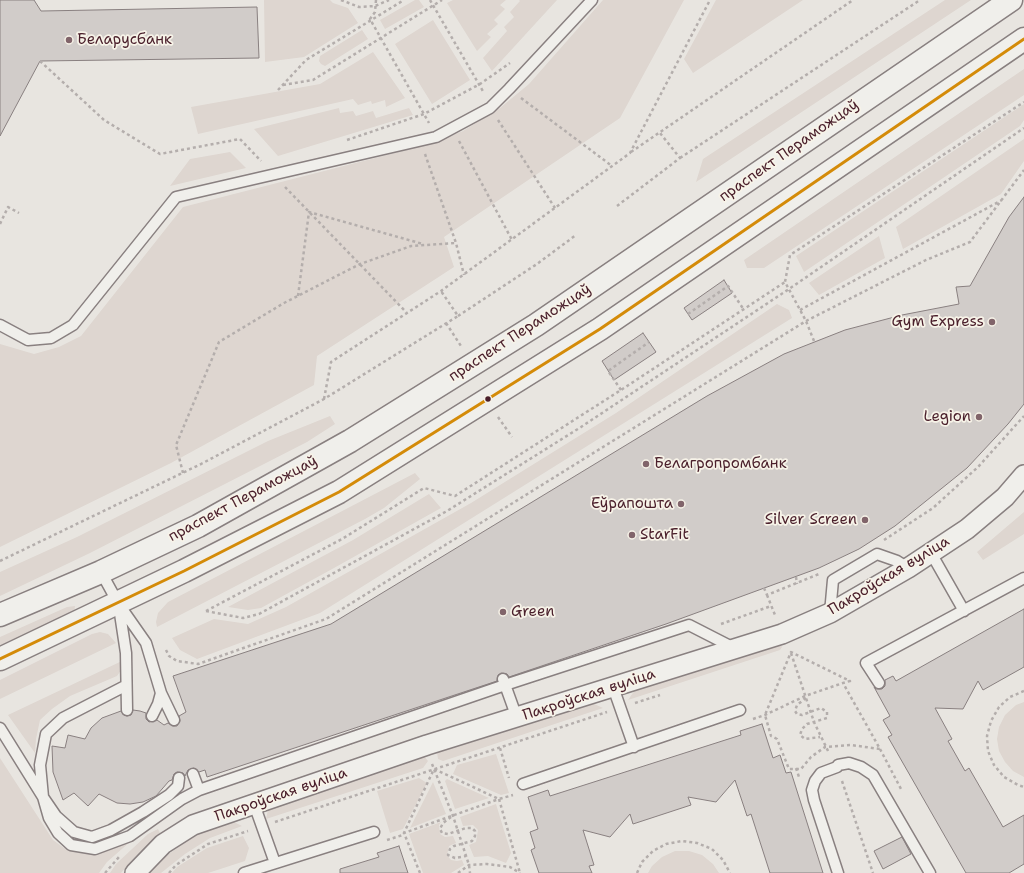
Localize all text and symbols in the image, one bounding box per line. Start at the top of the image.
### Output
place label: Беларусбанк [77,31,172,49]
marker: Беларусбанк [64,35,74,45]
street label: праспект Пераможцаў [716,96,862,206]
street label: праспект Пераможцаў [445,280,595,386]
place label: Gym Express [891,313,984,331]
marker: Gym Express [987,317,997,327]
unlabelled marker [483,394,493,404]
place label: Legion [923,408,971,426]
marker: Legion [974,412,984,422]
street label: праспект Пераможцаў [165,452,321,546]
place label: Белагропромбанк [654,455,787,473]
marker: Белагропромбанк [641,459,651,469]
place label: Еўрапошта [591,495,673,513]
marker: Еўрапошта [676,499,686,509]
place label: Silver Screen [765,511,857,529]
marker: Silver Screen [860,515,870,525]
place label: StarFit [640,526,689,544]
marker: StarFit [627,530,637,540]
street label: Пакроўская вуліца [825,533,953,619]
place label: Green [511,603,554,621]
marker: Green [498,607,508,617]
street label: Пакроўская вуліца [520,665,658,725]
street label: Пакроўская вуліца [213,764,349,826]

